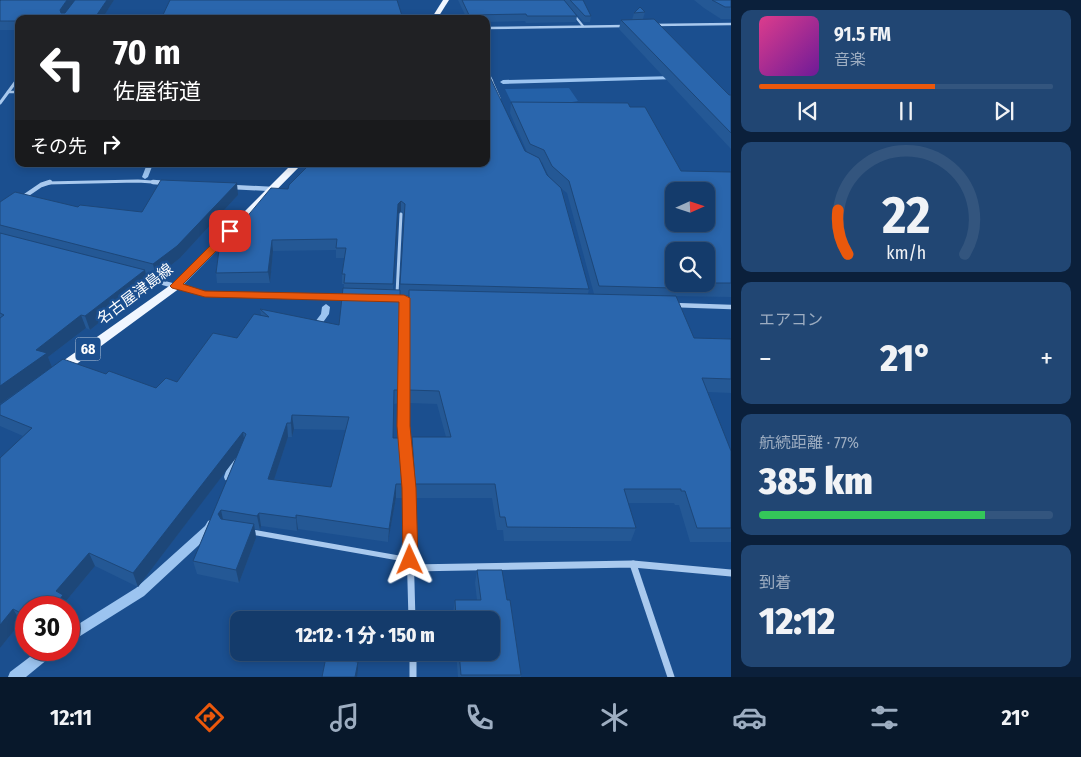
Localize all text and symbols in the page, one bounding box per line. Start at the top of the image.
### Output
text: 91.5 FM [834,23,891,46]
text: 70 m [113,31,181,73]
icon: left [30,35,95,100]
text: 音楽 [834,50,866,69]
text: 佐屋街道 [113,78,201,105]
icon: previous [794,97,822,125]
icon: pause [892,97,920,125]
icon: next [990,97,1018,125]
icon: right [97,130,125,158]
text: その先 [30,135,87,158]
north arrow [665,182,715,232]
map controls [665,182,715,292]
text: 22 [881,184,930,247]
pin [209,210,251,252]
icon: arrive [216,217,244,245]
button: search [665,242,715,292]
text: km/h [886,242,926,264]
street label: 名古屋津島線 [94,260,176,328]
text: エアコン [759,310,823,329]
text: 21° [880,335,932,381]
road number: 68 [76,338,100,360]
text: − [759,342,772,375]
text: + [1040,342,1053,375]
text: 航続距離 · 77% [759,433,859,452]
text: 385 km [759,458,873,504]
position arrow [383,533,435,585]
text: 到着 [759,573,791,592]
speed limit sign: 30 [15,596,80,661]
text: 12:12 [759,598,835,644]
text: 12:12 · 1 分 · 150 m [295,624,435,647]
icon: directions [192,700,227,735]
icon: music [327,700,362,735]
icon: phone [462,700,497,735]
icon: climate [597,700,632,735]
icon: car [732,700,767,735]
icon: filters [867,700,902,735]
text: 12:11 [50,704,92,731]
text: 21° [1002,704,1031,731]

